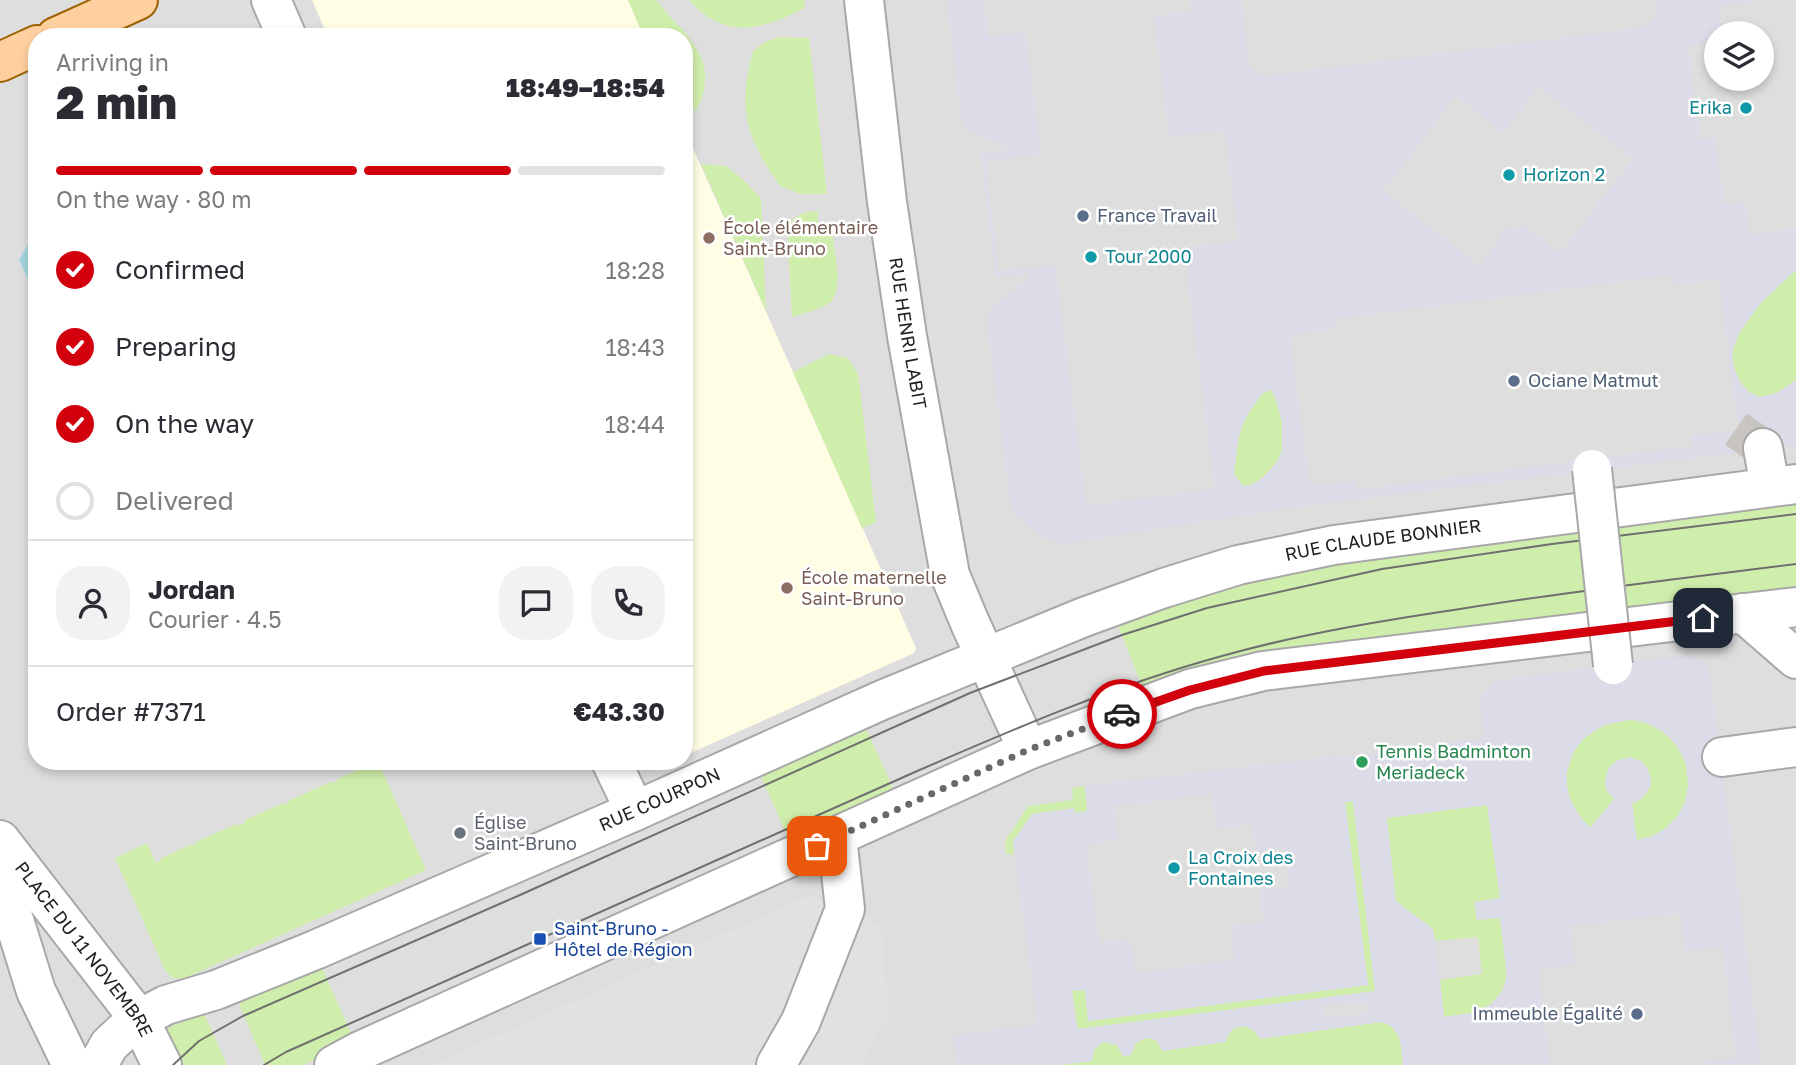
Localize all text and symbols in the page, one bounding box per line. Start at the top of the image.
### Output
map controls [1704,21,1774,91]
button: layers [1704,21,1774,91]
text: Arriving in [56,48,169,76]
text: 18:49–18:54 [506,72,665,103]
text: 2 min [56,74,177,129]
place label: Erika [1689,96,1732,118]
marker: Erika [1738,100,1754,116]
place label: Horizon 2 [1523,163,1605,185]
marker: Horizon 2 [1501,167,1517,183]
text: On the way · 80 m [56,185,252,213]
place label: France Travail [1097,204,1217,226]
marker: France Travail [1075,208,1091,224]
place label: École élémentaire Saint-Bruno [723,216,878,259]
marker: École élémentaire Saint-Bruno [701,230,717,246]
place label: Tour 2000 [1105,245,1192,267]
marker: Tour 2000 [1083,249,1099,265]
icon: check [56,251,94,289]
text: Confirmed [115,254,245,285]
text: 18:28 [606,256,665,284]
street label: RUE HENRI LABIT [885,256,932,410]
icon: check [56,328,94,366]
text: Preparing [115,331,237,362]
text: 18:43 [605,333,665,361]
place label: Ociane Matmut [1528,369,1659,391]
marker: Ociane Matmut [1506,373,1522,389]
icon: check [56,405,94,443]
text: On the way [115,408,254,439]
text: 18:44 [605,410,665,438]
text: Delivered [115,485,234,516]
street label: RUE CLAUDE BONNIER [1283,514,1482,565]
button: person [56,566,130,640]
button: chat [499,566,573,640]
button: phone [591,566,665,640]
place label: École maternelle Saint-Bruno [801,566,947,609]
text: Jordan [148,574,235,605]
marker: École maternelle Saint-Bruno [779,580,795,596]
pin [1673,588,1733,648]
icon: home [1684,599,1722,637]
text: Courier · 4.5 [148,605,281,633]
courier [1087,679,1157,749]
icon: car [1103,695,1141,733]
text: Order #7371 [56,696,206,727]
text: €43.30 [573,696,665,727]
place label: Tennis Badminton Meriadeck [1376,740,1531,783]
marker: Tennis Badminton Meriadeck [1354,754,1370,770]
street label: RUE COURPON [595,762,723,835]
place label: Église Saint-Bruno [474,811,577,854]
pin [787,816,847,876]
marker: Église Saint-Bruno [452,825,468,841]
icon: bag [798,827,836,865]
place label: La Croix des Fontaines [1188,846,1293,889]
street label: PLACE DU 11 NOVEMBRE [11,857,158,1040]
marker: La Croix des Fontaines [1166,860,1182,876]
place label: Saint-Bruno - Hôtel de Région [554,917,693,960]
marker: Saint-Bruno - Hôtel de Région [532,931,548,947]
place label: Immeuble Égalité [1472,1002,1623,1024]
marker: Immeuble Égalité [1629,1006,1645,1022]

